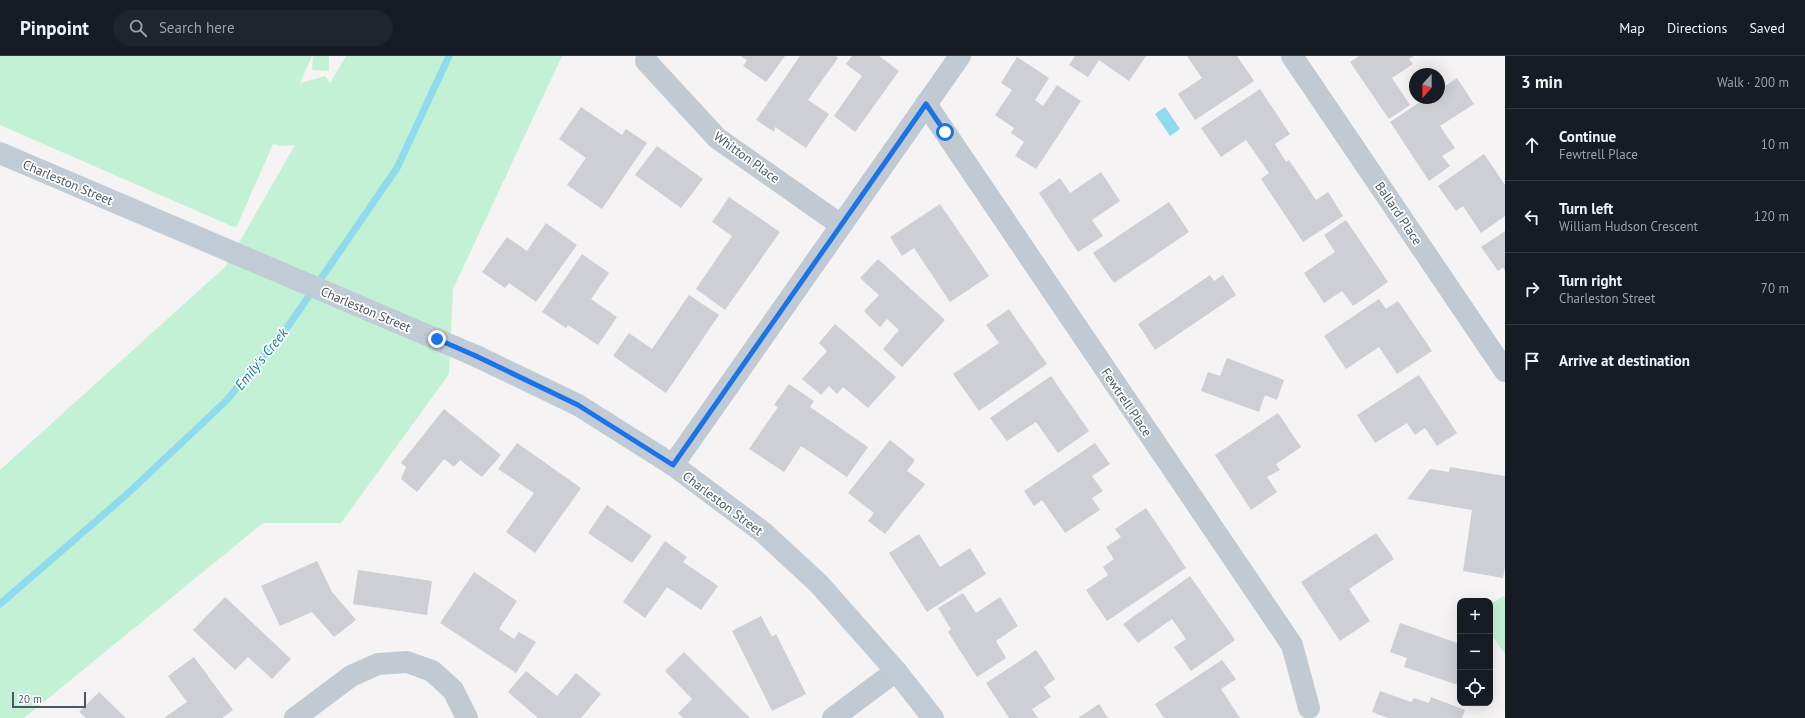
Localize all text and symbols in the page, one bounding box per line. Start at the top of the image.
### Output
search box [113,10,393,46]
text: Pinpoint [20,16,89,40]
icon: search [127,17,149,39]
text: Search here [159,18,235,37]
text: Map [1619,19,1645,37]
text: Directions [1667,19,1727,37]
text: Saved [1749,19,1785,37]
north arrow [1409,68,1445,104]
text: 3 min [1521,71,1562,93]
text: Walk · 200 m [1717,74,1789,91]
route start [936,123,954,141]
text: Continue [1559,127,1616,146]
street label: Whitton Place [710,128,783,187]
icon: ahead [1521,134,1543,156]
text: 10 m [1761,136,1789,153]
text: Fewtrell Place [1559,146,1638,163]
street label: Charleston Street [20,156,116,209]
street label: Ballard Place [1371,178,1426,248]
text: Turn left [1559,199,1613,218]
icon: left [1521,206,1543,228]
text: 120 m [1754,208,1789,225]
text: William Hudson Crescent [1559,218,1698,235]
text: Turn right [1559,271,1622,290]
icon: right [1521,278,1543,300]
text: 70 m [1761,280,1789,297]
street label: Charleston Street [318,283,414,336]
text: Charleston Street [1559,290,1655,307]
water label: Emily's Creek [231,324,292,394]
route end [428,330,446,348]
icon: arrive [1521,350,1543,372]
text: Arrive at destination [1559,351,1690,370]
street label: Fewtrell Place [1097,365,1156,440]
street label: Charleston Street [679,468,767,540]
map controls [1457,598,1493,706]
button: + [1457,598,1493,634]
button: − [1457,634,1493,670]
button: locate [1457,670,1493,706]
scale bar [12,690,86,709]
text: 20 m [18,692,42,706]

